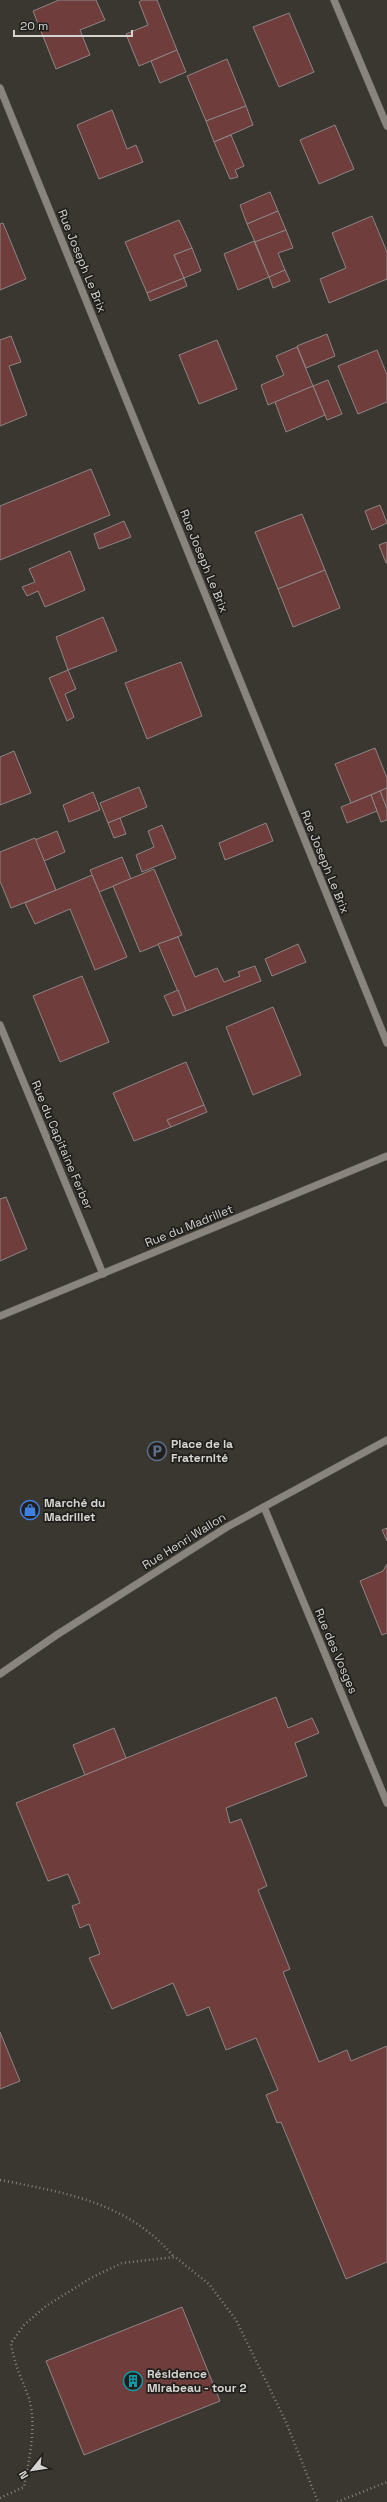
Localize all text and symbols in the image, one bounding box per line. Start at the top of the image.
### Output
scale bar [14,12,132,38]
text: 20 m [20,18,48,34]
street label: Rue Joseph Le Brix [54,207,110,315]
street label: Rue Joseph Le Brix [176,507,232,615]
street label: Rue Joseph Le Brix [297,808,353,916]
street label: Rue du Capitaine Ferber [28,1078,97,1212]
street label: Rue du Madrillet [142,1201,236,1251]
place label: Place de la Fraternité [171,1436,233,1466]
parking icon: Place de la Fraternité [146,1440,168,1462]
place label: Marché du Madrillet [44,1495,106,1525]
shop icon: Marché du Madrillet [19,1499,41,1521]
street label: Rue Henri Wallon [139,1509,229,1573]
street label: Rue des Vosges [311,1606,361,1696]
place label: Résidence Mirabeau - tour 2 [147,2366,247,2396]
building icon: Résidence Mirabeau - tour 2 [122,2370,144,2392]
north arrow [12,2450,52,2490]
text: N [15,2468,31,2482]

